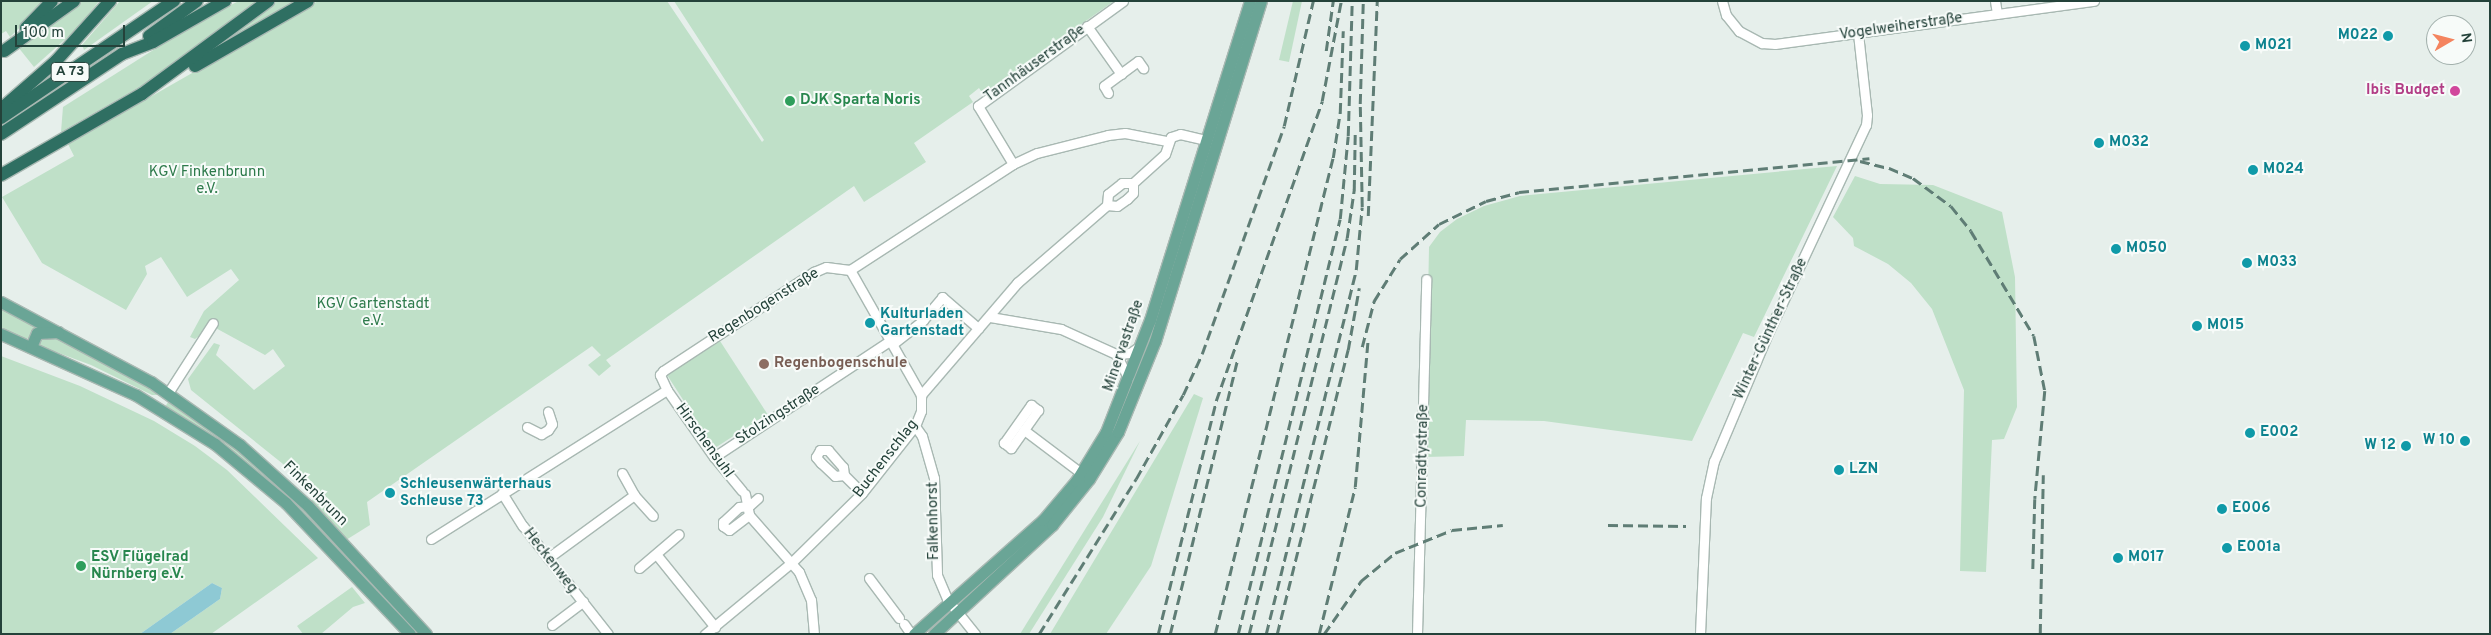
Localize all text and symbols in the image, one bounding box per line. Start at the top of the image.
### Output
street label: Vogelweiherstraße [1838,9,1964,45]
scale bar [18,15,128,47]
north arrow [2426,15,2476,65]
street label: Tannhäuserstraße [981,21,1089,107]
text: 100 m [23,24,64,43]
place label: M022 [2338,27,2378,45]
marker: M022 [2382,30,2394,42]
text: N [2456,32,2474,44]
place label: M021 [2255,37,2292,55]
marker: M021 [2239,40,2251,52]
road number: A 73 [50,61,90,84]
place label: Ibis Budget [2366,82,2445,100]
marker: Ibis Budget [2449,85,2461,97]
place label: DJK Sparta Noris [800,92,921,110]
marker: DJK Sparta Noris [784,95,796,107]
place label: M032 [2109,134,2149,152]
marker: M032 [2093,137,2105,149]
place label: M024 [2263,161,2304,179]
park label: KGV Finkenbrunn e.V. [149,163,265,198]
marker: M024 [2247,164,2259,176]
place label: M050 [2126,240,2167,258]
marker: M050 [2110,243,2122,255]
place label: M033 [2257,254,2297,272]
street label: Winter-Günther-Straße [1730,255,1812,403]
marker: M033 [2241,257,2253,269]
street label: Regenbogenstraße [705,265,823,347]
park label: KGV Gartenstadt e.V. [316,295,430,330]
street label: Minervastraße [1100,298,1148,394]
place label: Kulturladen Gartenstadt [880,305,964,340]
marker: Kulturladen Gartenstadt [864,317,876,329]
place label: M015 [2207,317,2244,335]
marker: M015 [2191,320,2203,332]
place label: Regenbogenschule [774,355,907,373]
marker: Regenbogenschule [758,358,770,370]
street label: Stolzingstraße [732,381,824,449]
street label: Hirschensuhl [671,400,737,482]
street label: Conradtystraße [1413,404,1433,508]
street label: Buchenschlag [850,416,922,502]
place label: E002 [2260,424,2298,442]
marker: E002 [2244,427,2256,439]
place label: W 10 [2423,432,2455,450]
marker: W 10 [2459,435,2471,447]
place label: W 12 [2364,437,2396,455]
marker: W 12 [2400,440,2412,452]
street label: Finkenbrunn [279,458,351,530]
place label: LZN [1849,461,1878,479]
marker: LZN [1833,464,1845,476]
place label: Schleusenwärterhaus Schleuse 73 [400,475,552,510]
street label: Falkenhorst [924,482,944,560]
marker: Schleusenwärterhaus Schleuse 73 [384,487,396,499]
place label: E006 [2232,500,2270,518]
marker: E006 [2216,503,2228,515]
street label: Heckenweg [519,525,581,597]
place label: E001a [2237,539,2281,557]
marker: E001a [2221,542,2233,554]
place label: ESV Flügelrad Nürnberg e.V. [91,548,189,583]
place label: M017 [2128,549,2164,567]
marker: M017 [2112,552,2124,564]
marker: ESV Flügelrad Nürnberg e.V. [75,560,87,572]

